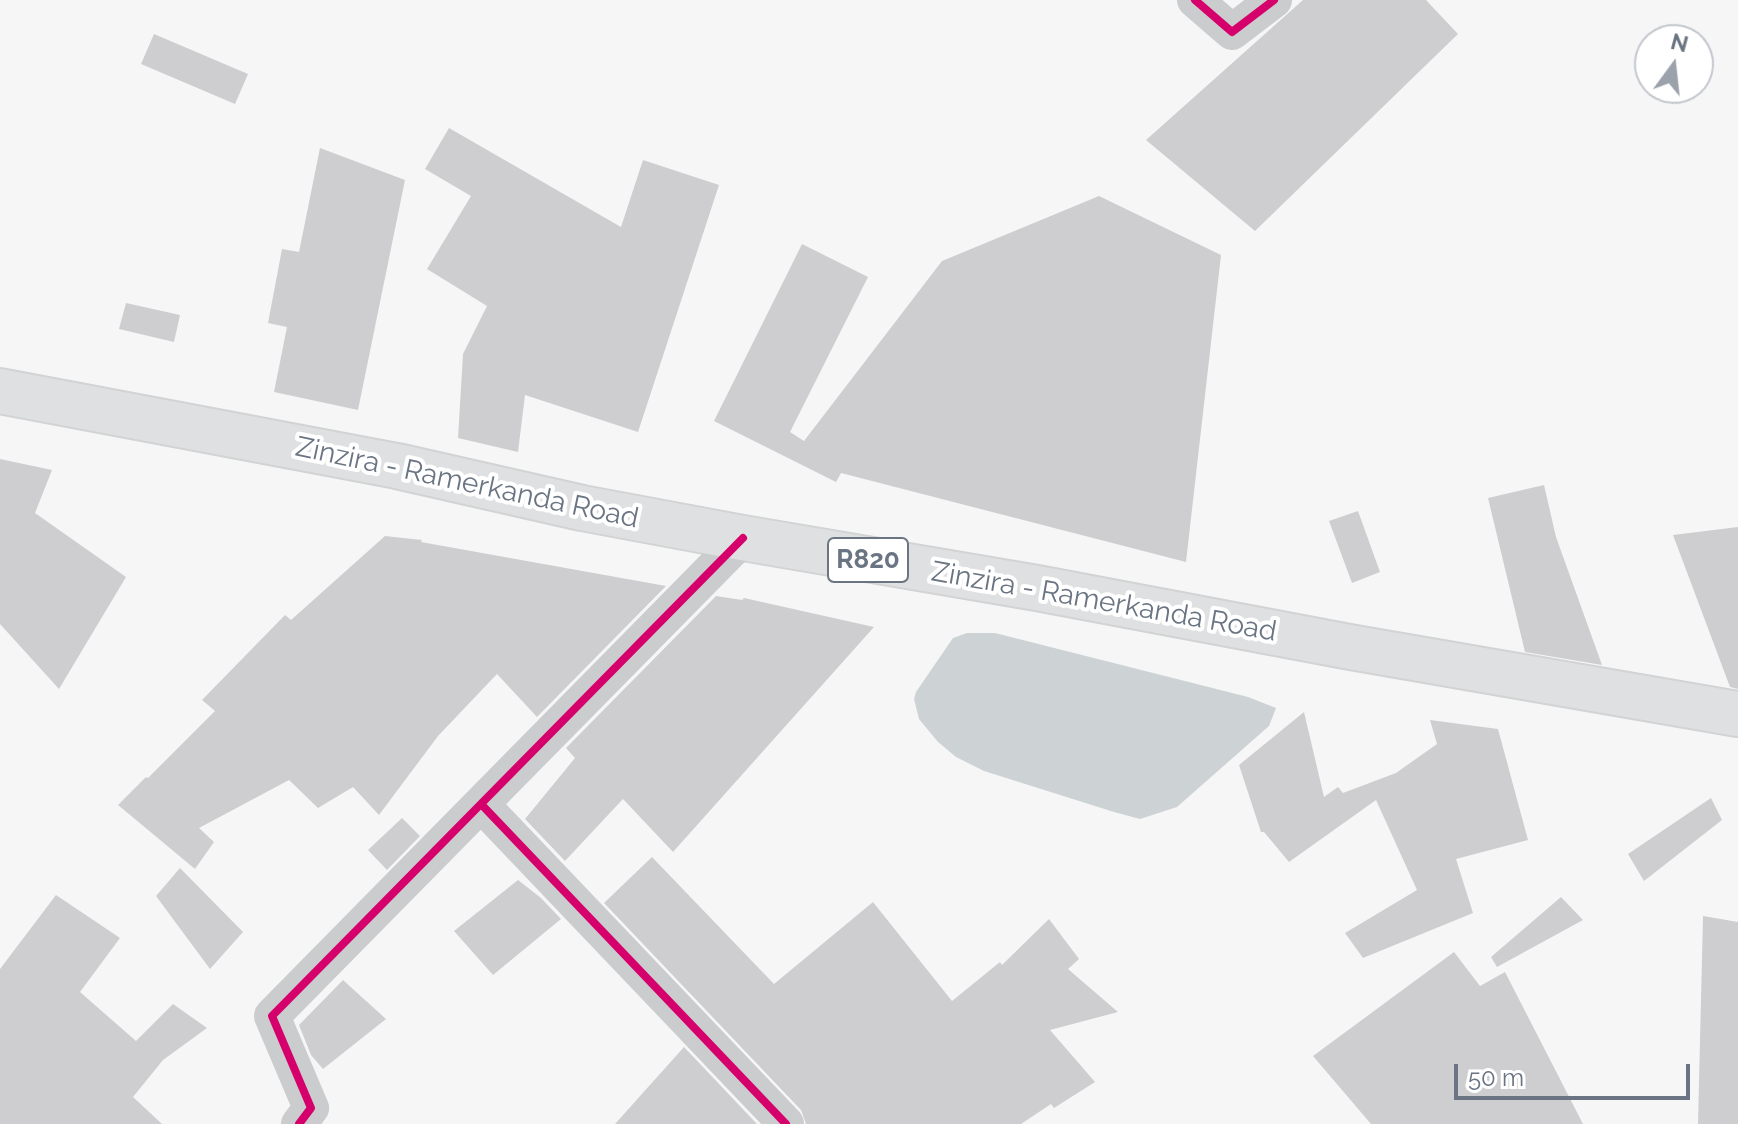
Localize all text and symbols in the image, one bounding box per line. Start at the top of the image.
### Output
north arrow [1634,24,1714,104]
text: N [1668,28,1691,57]
street label: Zinzira - Ramerkanda Road [292,430,642,536]
road number: R820 [828,538,908,582]
street label: Zinzira - Ramerkanda Road [929,555,1279,649]
scale bar [1458,1048,1694,1098]
text: 50 m [1468,1063,1524,1092]

